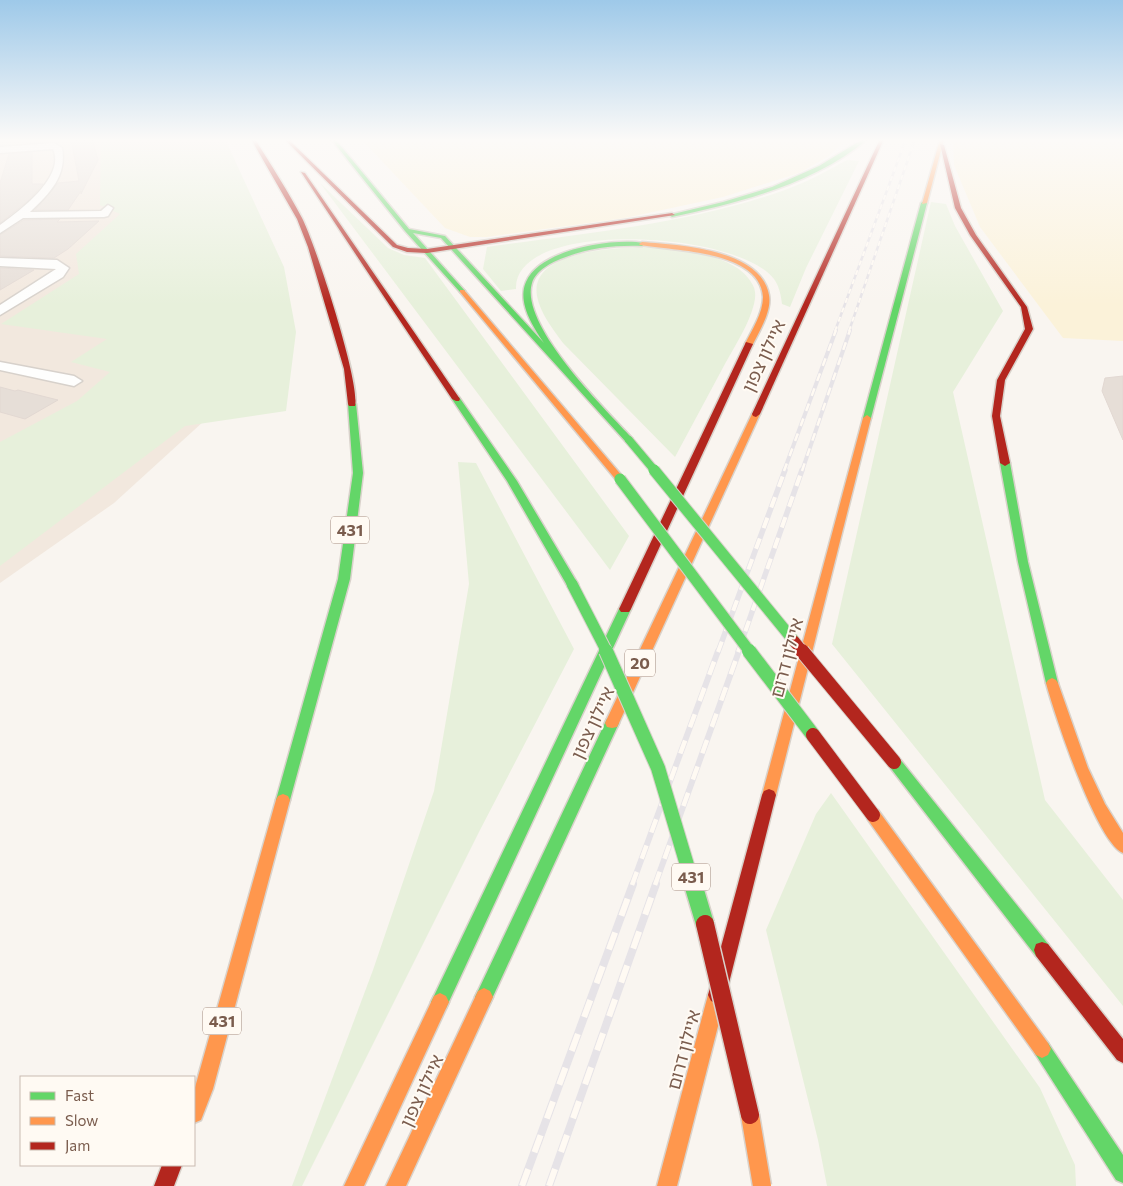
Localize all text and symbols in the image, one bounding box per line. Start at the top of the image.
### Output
street label: איילון צפון [737,316,789,395]
road number: 431 [331,516,369,544]
street label: איילון דרום [765,615,807,700]
road number: 20 [625,650,655,676]
street label: איילון צפון [566,683,618,762]
road number: 431 [672,864,710,890]
street label: איילון דרום [662,1007,704,1092]
road number: 431 [203,1008,241,1034]
street label: איילון צפון [395,1051,447,1130]
legend [20,1076,195,1166]
text: Fast [65,1086,94,1104]
text: Slow [65,1111,98,1129]
text: Jam [65,1136,90,1154]

